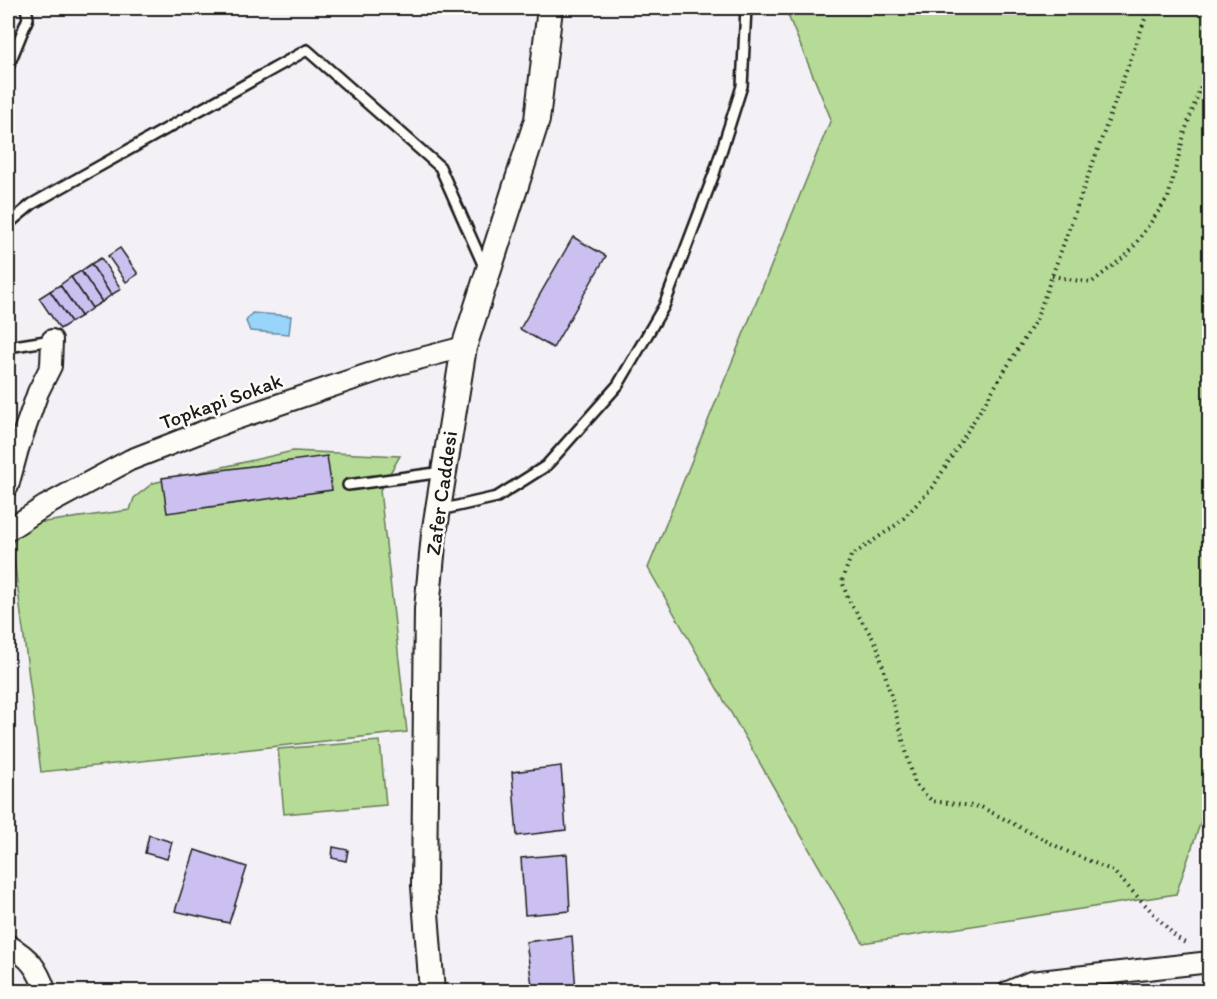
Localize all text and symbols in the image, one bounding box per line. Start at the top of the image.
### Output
street label: Topkapi Sokak [156,367,286,435]
street label: Zafer Caddesi [420,429,462,557]

